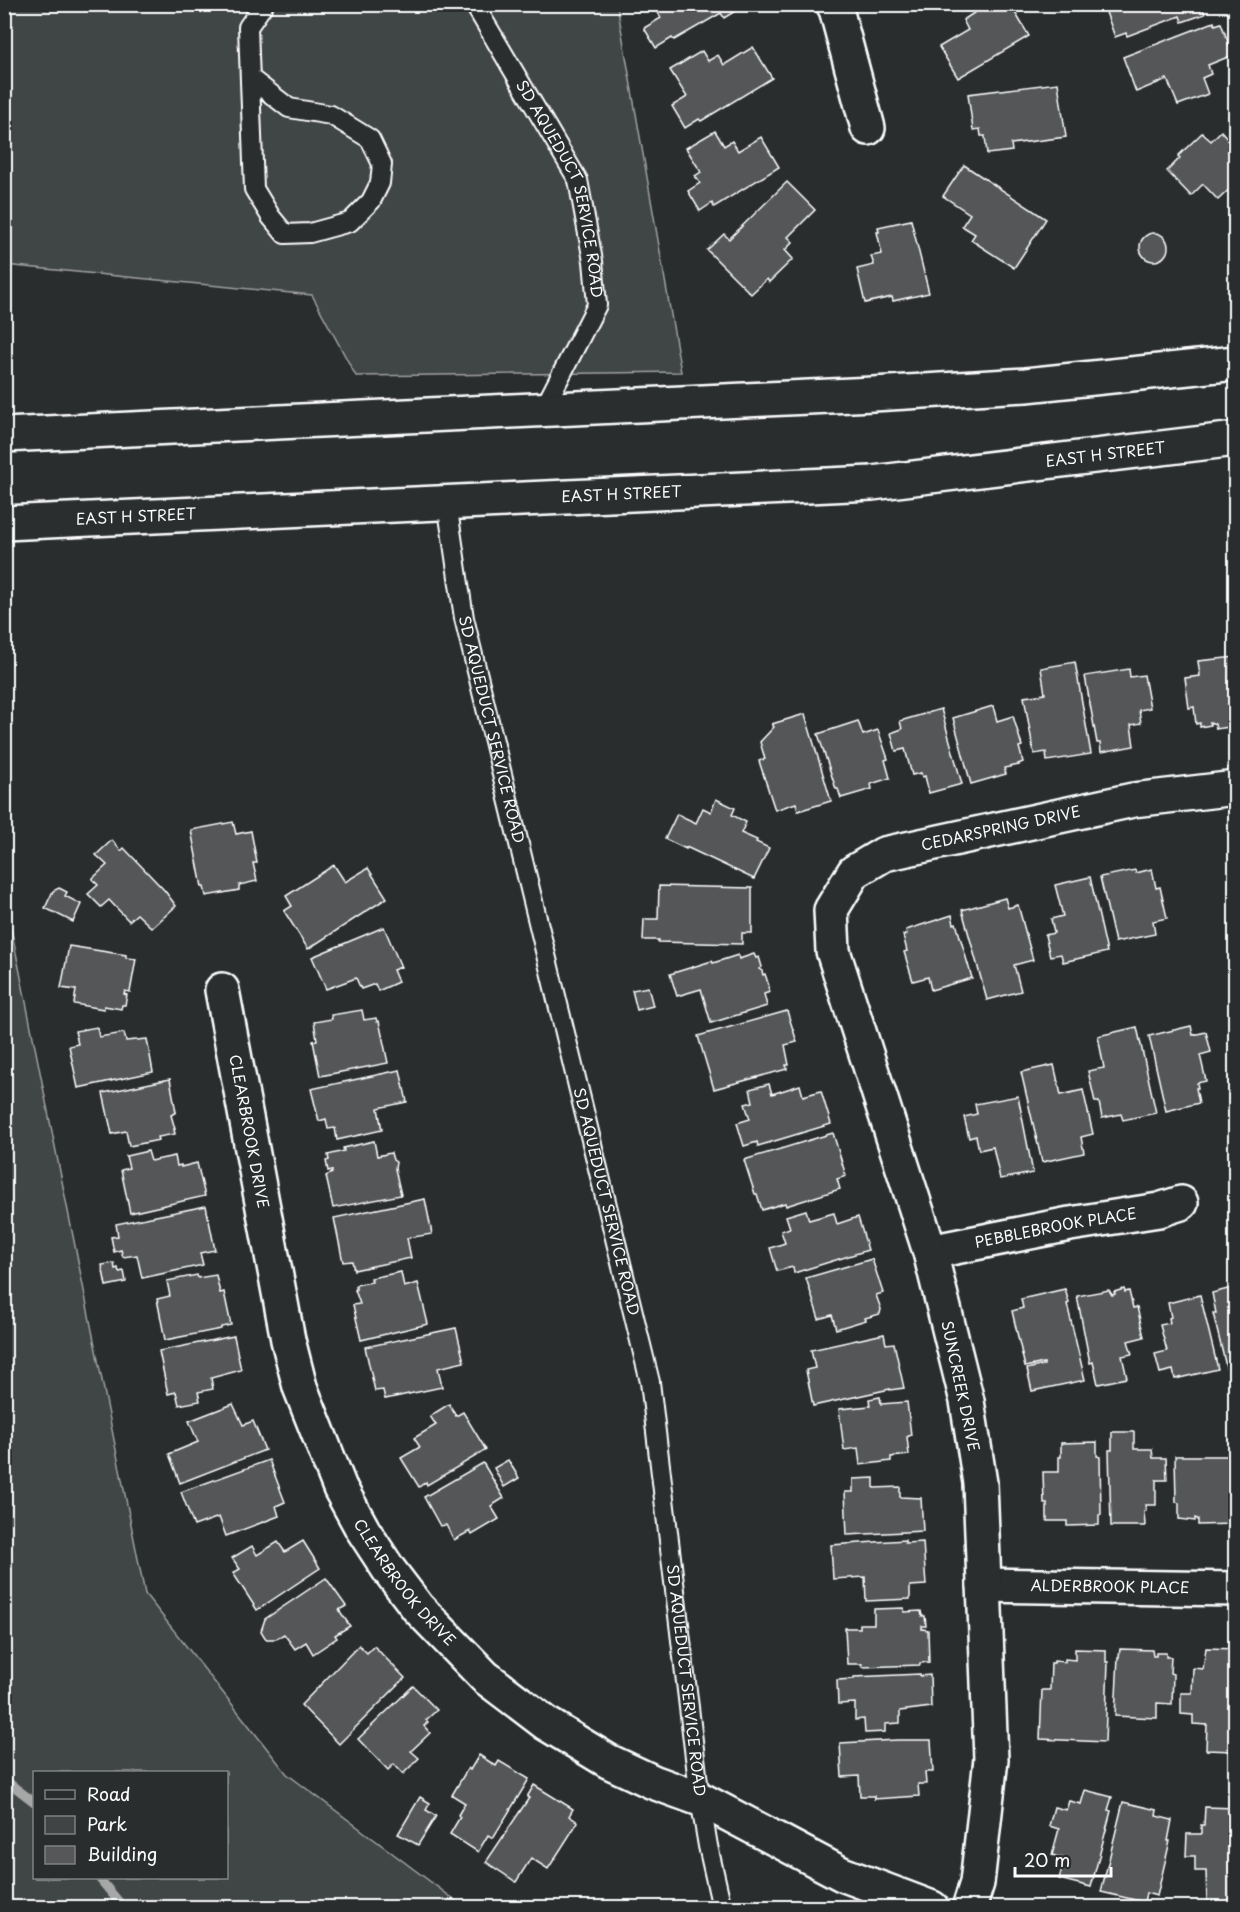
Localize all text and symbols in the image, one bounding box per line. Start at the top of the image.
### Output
street label: SD AQUEDUCT SERVICE ROAD [511,75,609,299]
street label: EAST H STREET [1044,435,1167,472]
street label: EAST H STREET [561,479,683,507]
street label: EAST H STREET [75,501,197,530]
street label: SD AQUEDUCT SERVICE ROAD [454,613,531,845]
street label: CEDARSPRING DRIVE [919,799,1082,856]
street label: CLEARBROOK DRIVE [224,1053,276,1210]
street label: SD AQUEDUCT SERVICE ROAD [569,1085,646,1318]
street label: PEBBLEBROOK PLACE [973,1201,1138,1253]
street label: SUNCREEK DRIVE [936,1318,987,1453]
street label: CLEARBROOK DRIVE [349,1514,462,1650]
street label: SD AQUEDUCT SERVICE ROAD [662,1563,713,1797]
street label: ALDERBROOK PLACE [1030,1573,1190,1598]
legend [33,1771,228,1879]
text: Road [87,1780,131,1807]
text: Park [87,1810,127,1837]
text: Building [87,1840,157,1867]
scale bar [1015,1840,1111,1878]
text: 20 m [1024,1846,1070,1873]

